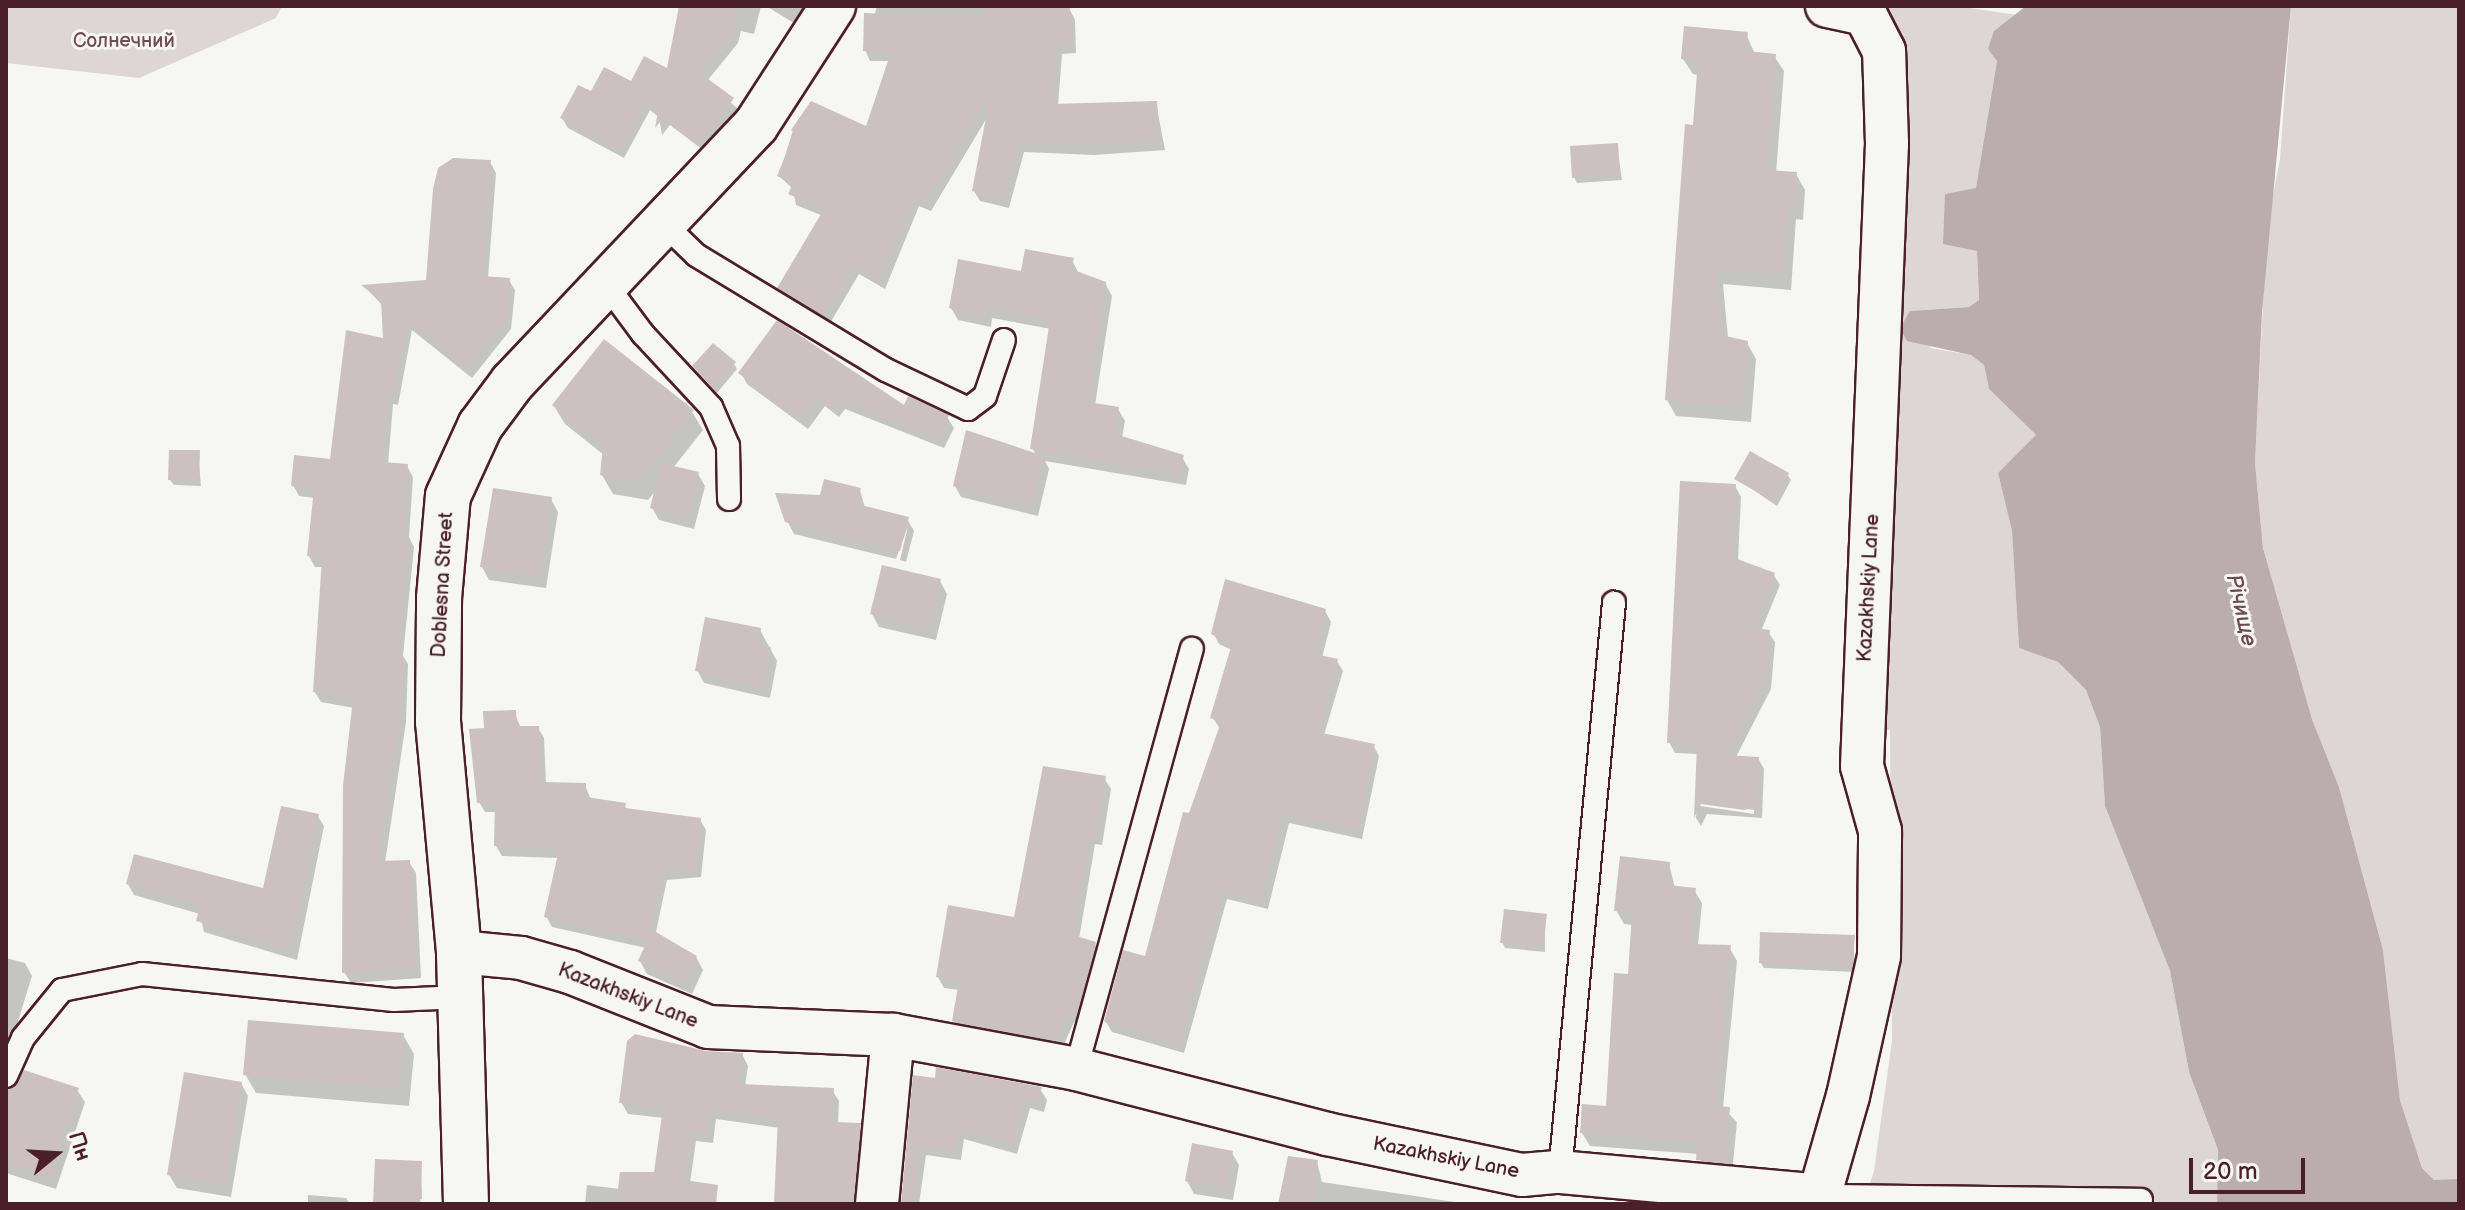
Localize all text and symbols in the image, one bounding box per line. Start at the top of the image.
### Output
park label: Солнечний [73,29,175,53]
street label: Doblesna Street [427,512,459,658]
street label: Kazakhskiy Lane [1853,513,1885,663]
water label: Річище [2220,571,2262,649]
street label: Kazakhskiy Lane [554,958,702,1034]
north arrow [16,1114,96,1194]
text: Пн [62,1128,97,1165]
street label: Kazakhskiy Lane [1370,1132,1522,1184]
scale bar [2193,1142,2309,1192]
text: 20 m [2203,1157,2258,1186]

